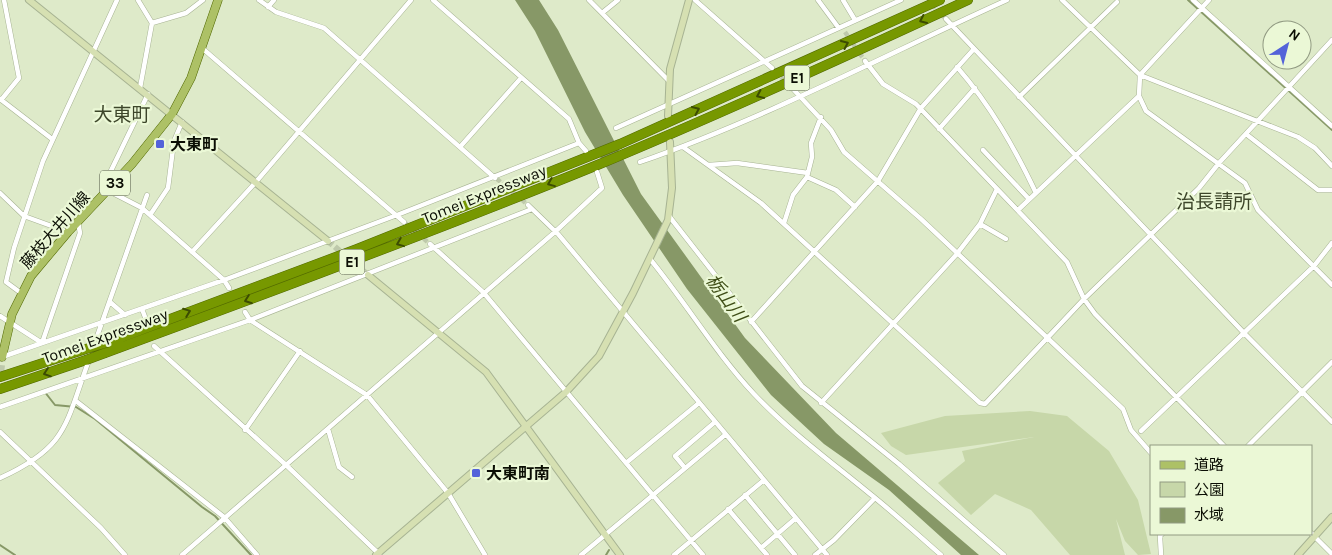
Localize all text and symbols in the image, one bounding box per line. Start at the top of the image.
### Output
one-way arrow [920,14,929,24]
north arrow [1262,20,1312,70]
text: N [1285,25,1303,45]
one-way arrow [840,39,849,50]
road number: E1 [784,66,810,90]
one-way arrow [756,88,765,99]
district label: 大東町 [93,104,151,126]
one-way arrow [691,106,700,116]
place label: 大東町 [170,135,218,154]
marker: 大東町 [154,138,166,150]
street label: Tomei Expressway [419,160,549,228]
road number: 33 [100,170,130,196]
one-way arrow [547,177,556,188]
street label: 藤枝大井川線 [16,188,94,272]
district label: 治長請所 [1176,191,1252,213]
one-way arrow [396,237,405,247]
road number: E1 [340,250,364,274]
water label: 栃山川 [701,270,752,328]
one-way arrow [244,294,253,305]
street label: Tomei Expressway [40,304,171,368]
one-way arrow [183,308,191,318]
one-way arrow [43,367,51,377]
legend [1150,445,1312,535]
text: 道路 [1194,456,1224,474]
place label: 大東町南 [486,464,550,483]
marker: 大東町南 [470,467,482,479]
text: 公園 [1194,481,1224,499]
text: 水域 [1194,506,1224,524]

